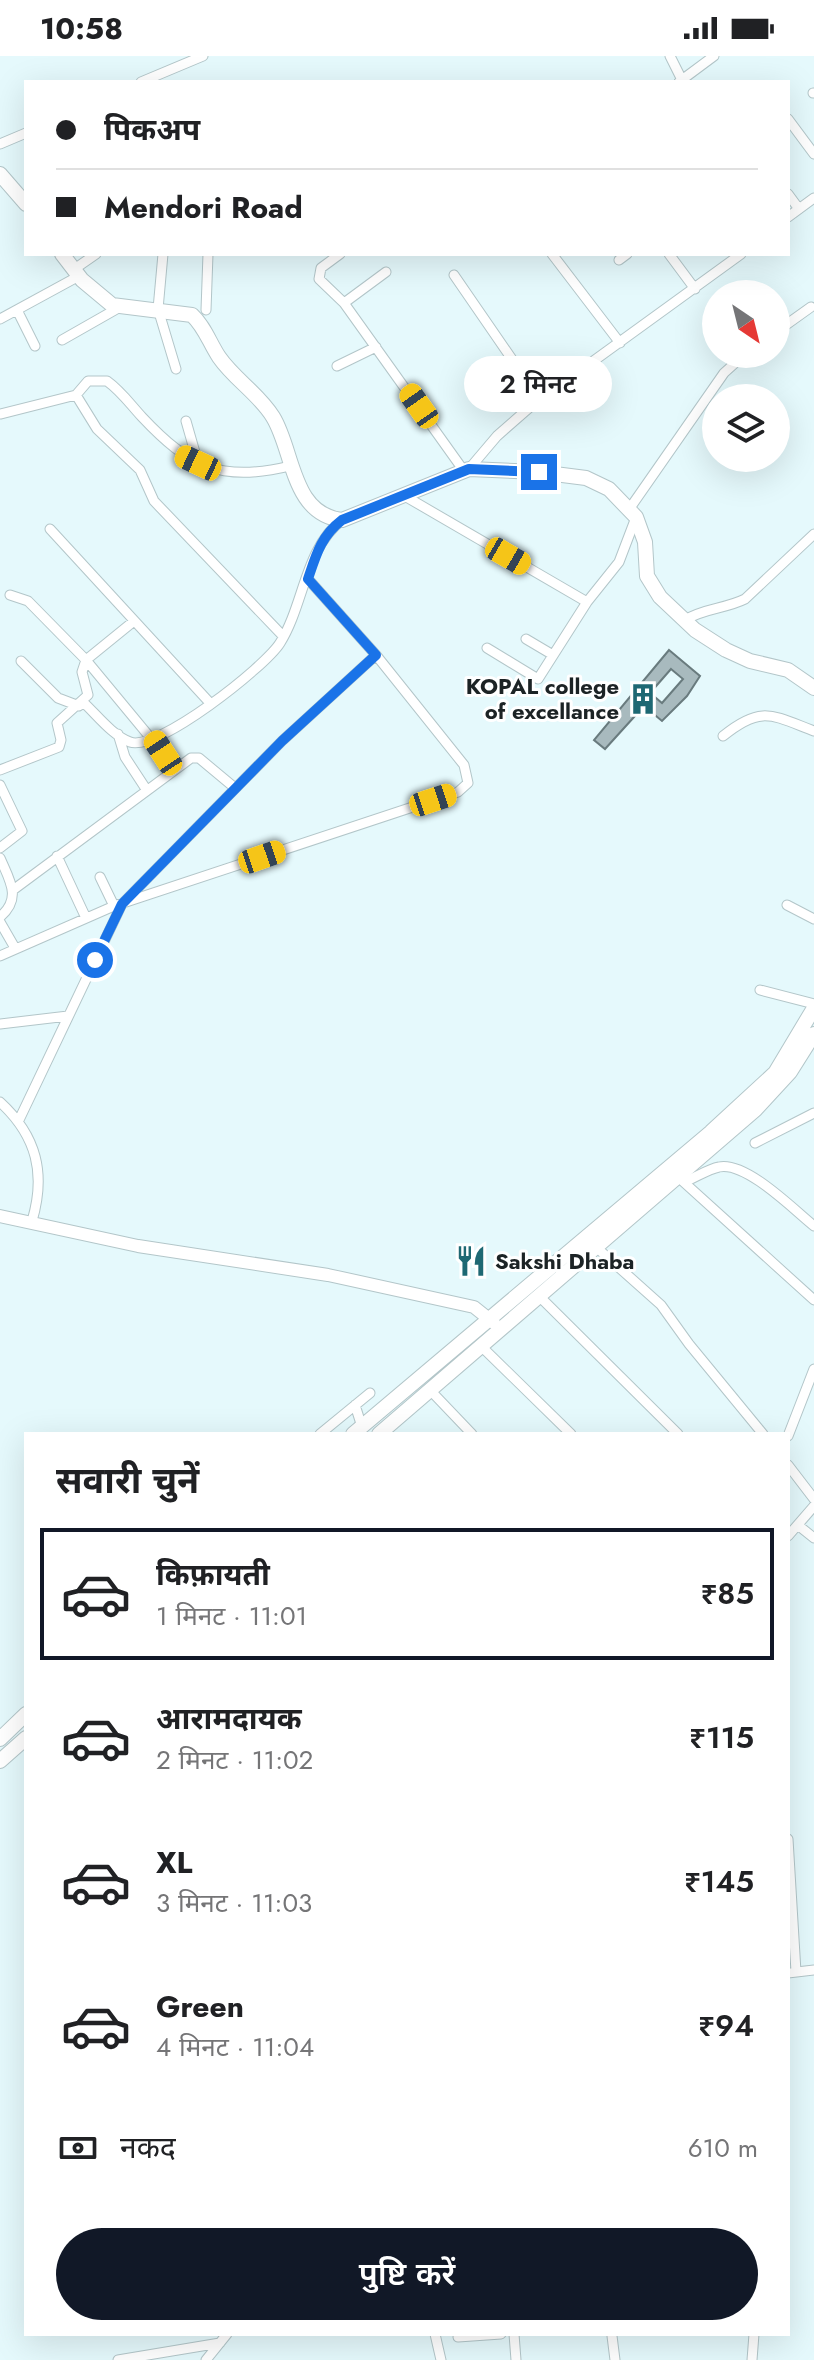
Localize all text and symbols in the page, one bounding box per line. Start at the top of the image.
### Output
text: 10:58 [40,7,123,50]
text: पिकअप [104,108,200,151]
text: Mendori Road [104,186,303,229]
north arrow [702,280,790,368]
map controls [702,280,790,472]
callout: 2 मिनट [465,356,613,412]
text: 2 मिनट [500,365,576,403]
car [395,379,443,433]
button: layers [702,384,790,472]
car [171,442,225,484]
route end [521,454,557,490]
car [481,534,535,578]
place label: KOPAL college of excellance [466,670,619,727]
building icon: KOPAL college of excellance [626,682,660,716]
car [140,726,186,780]
car [406,781,460,819]
car [235,838,289,876]
route start [77,942,113,978]
restaurant icon: Sakshi Dhaba [454,1244,488,1278]
place label: Sakshi Dhaba [495,1245,634,1277]
text: सवारी चुनें [56,1454,199,1506]
text: किफ़ायती [156,1553,270,1596]
icon: car [60,1558,132,1630]
text: ₹85 [700,1572,754,1615]
text: 1 मिनट · 11:01 [156,1597,307,1635]
text: आरामदायक [156,1697,302,1740]
icon: car [60,1702,132,1774]
text: ₹115 [689,1716,754,1759]
text: 2 मिनट · 11:02 [156,1741,313,1779]
text: XL [156,1841,192,1884]
icon: car [60,1846,132,1918]
text: ₹145 [684,1860,754,1903]
text: 3 मिनट · 11:03 [156,1884,312,1922]
text: Green [156,1985,244,2028]
icon: car [60,1990,132,2062]
text: ₹94 [698,2004,754,2047]
text: 4 मिनट · 11:04 [156,2028,314,2066]
icon: cash [56,2126,100,2170]
text: नकद [120,2126,176,2169]
text: 610 m [688,2129,758,2167]
button: पुष्टि करें [56,2228,758,2320]

